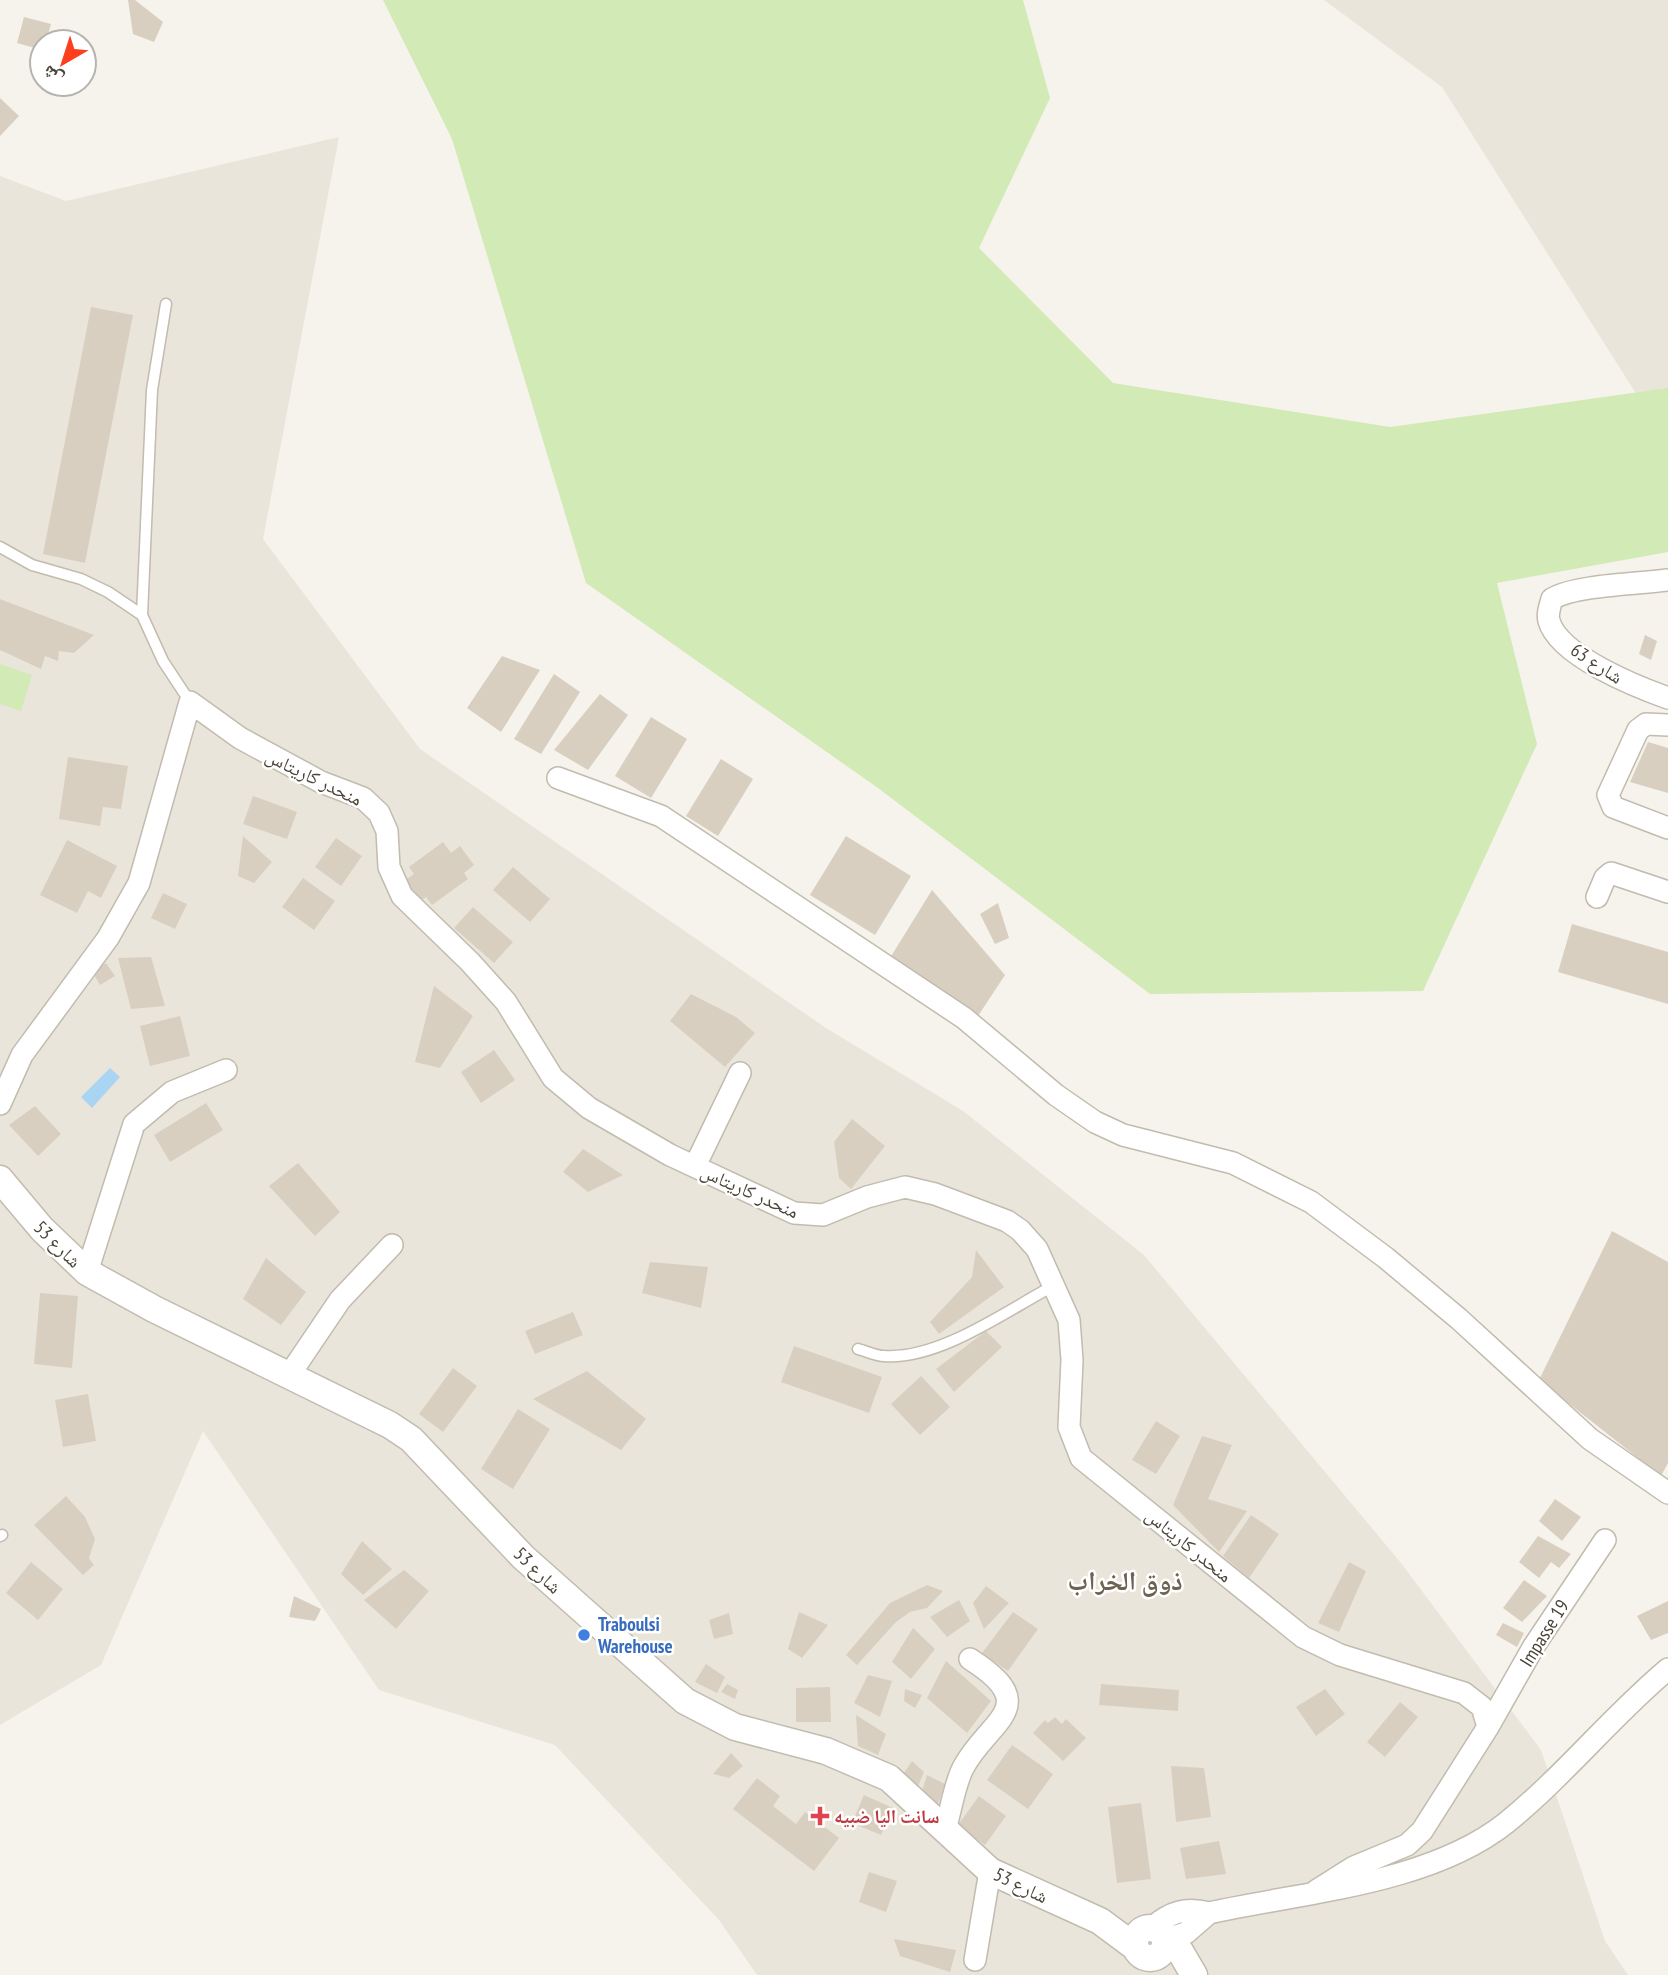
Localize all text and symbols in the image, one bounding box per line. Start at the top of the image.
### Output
north arrow [28,28,98,98]
text: ش [37,61,68,92]
street label: شارع 63 [1566,637,1628,689]
street label: منحدر كاريتاس [262,743,366,811]
street label: منحدر كاريتاس [697,1159,803,1223]
street label: شارع 53 [29,1215,87,1273]
street label: منحدر كاريتاس [1141,1503,1237,1587]
street label: شارع 53 [509,1541,567,1599]
district label: ذوق الخراب [1067,1564,1183,1597]
street label: Impasse 19 [1514,1595,1574,1671]
place label: Traboulsi Warehouse [597,1612,673,1658]
marker: Traboulsi Warehouse [576,1627,592,1643]
place label: سانت اليا ضبيه [834,1804,940,1828]
marker: سانت اليا ضبيه [812,1808,828,1824]
street label: شارع 53 [990,1862,1052,1908]

